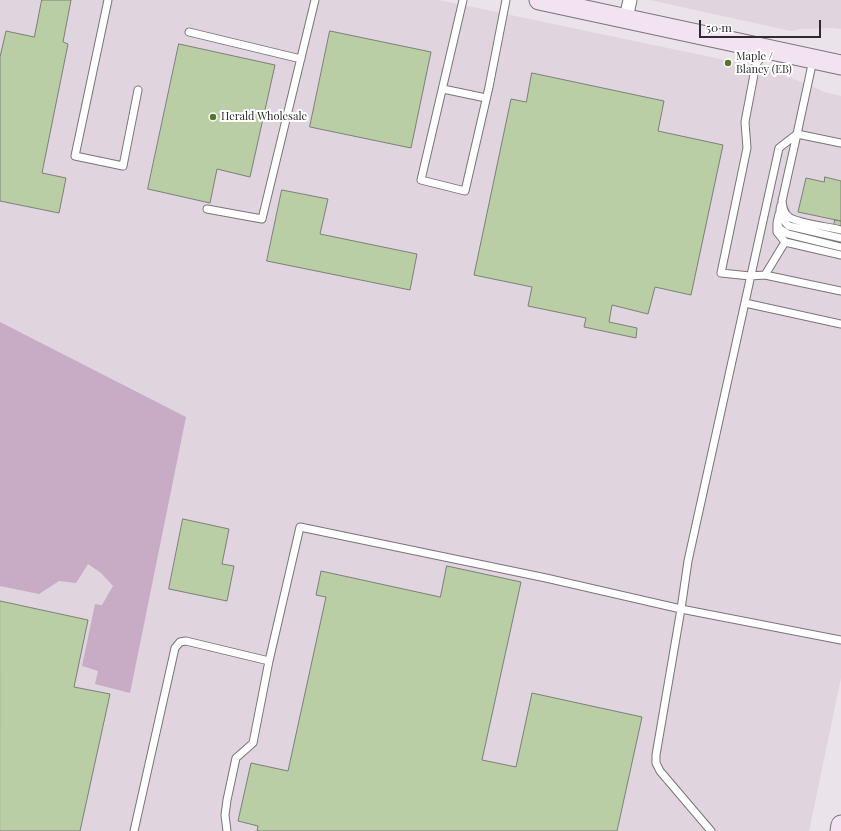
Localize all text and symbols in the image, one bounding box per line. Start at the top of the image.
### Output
scale bar [701,12,823,38]
text: 50 m [706,19,732,35]
place label: Maple / Blaney (EB) [736,50,792,76]
marker: Maple / Blaney (EB) [723,58,733,68]
place label: Herald Wholesale [221,110,307,124]
marker: Herald Wholesale [208,112,218,122]

